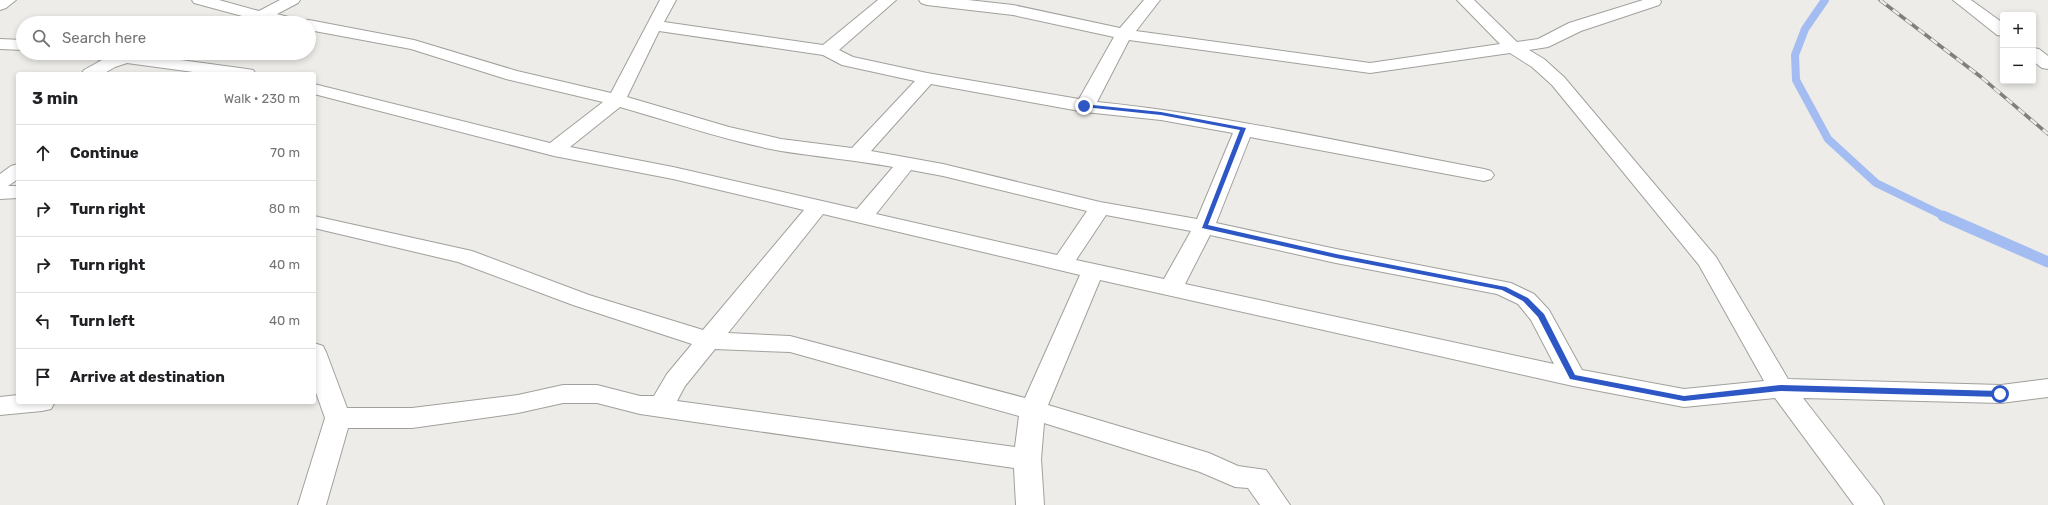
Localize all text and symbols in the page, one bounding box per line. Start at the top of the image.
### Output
map controls [2000,12,2036,84]
button: + [2000,12,2036,48]
search box [16,16,316,60]
icon: search [30,27,52,49]
text: Search here [62,29,146,47]
button: − [2000,48,2036,84]
text: 3 min [32,88,78,108]
text: Walk · 230 m [224,91,300,106]
route end [1075,97,1093,115]
icon: ahead [32,142,54,164]
text: Continue [70,144,139,162]
text: 70 m [270,145,300,160]
icon: right [32,198,54,220]
text: Turn right [70,200,145,218]
text: 80 m [269,201,300,216]
icon: right [32,254,54,276]
text: Turn right [70,256,145,274]
text: 40 m [269,257,300,272]
icon: left [32,310,54,332]
text: Turn left [70,312,135,330]
text: 40 m [269,313,300,328]
icon: arrive [32,366,54,388]
text: Arrive at destination [70,368,225,386]
route start [1991,385,2009,403]

